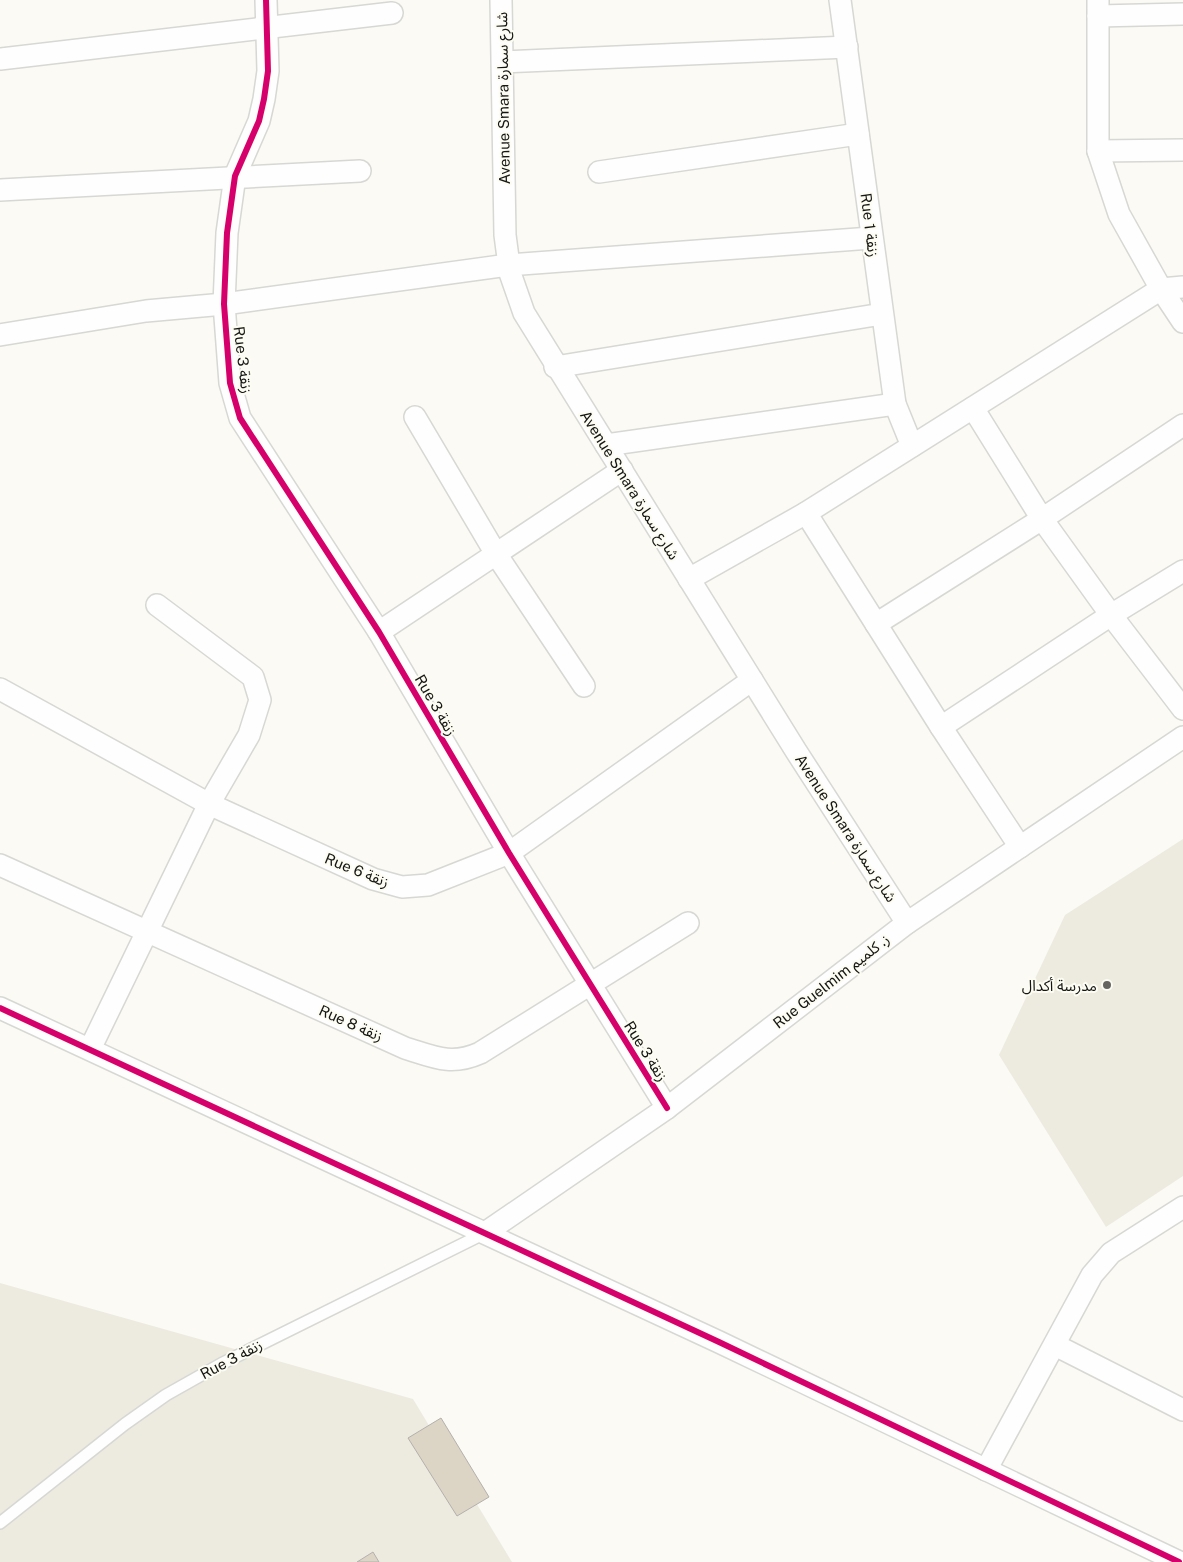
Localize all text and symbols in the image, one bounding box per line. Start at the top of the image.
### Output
street label: Avenue Smara شارع سمارة [493,11,517,184]
street label: Rue 1 زنقة [857,192,882,258]
street label: Rue 3 زنقة [229,325,256,395]
street label: Avenue Smara شارع سمارة [574,407,683,565]
street label: Rue 3 زنقة [411,671,460,739]
street label: Avenue Smara شارع سمارة [789,751,900,907]
street label: Rue 6 زنقة [322,849,392,891]
street label: Rue Guelmim ز. كلميم [770,930,894,1034]
place label: مدرسة أكدال [1022,977,1097,995]
marker: مدرسة أكدال [1101,979,1113,991]
street label: Rue 8 زنقة [316,1001,385,1045]
street label: Rue 3 زنقة [620,1018,671,1085]
street label: Rue 3 زنقة [197,1336,265,1383]

